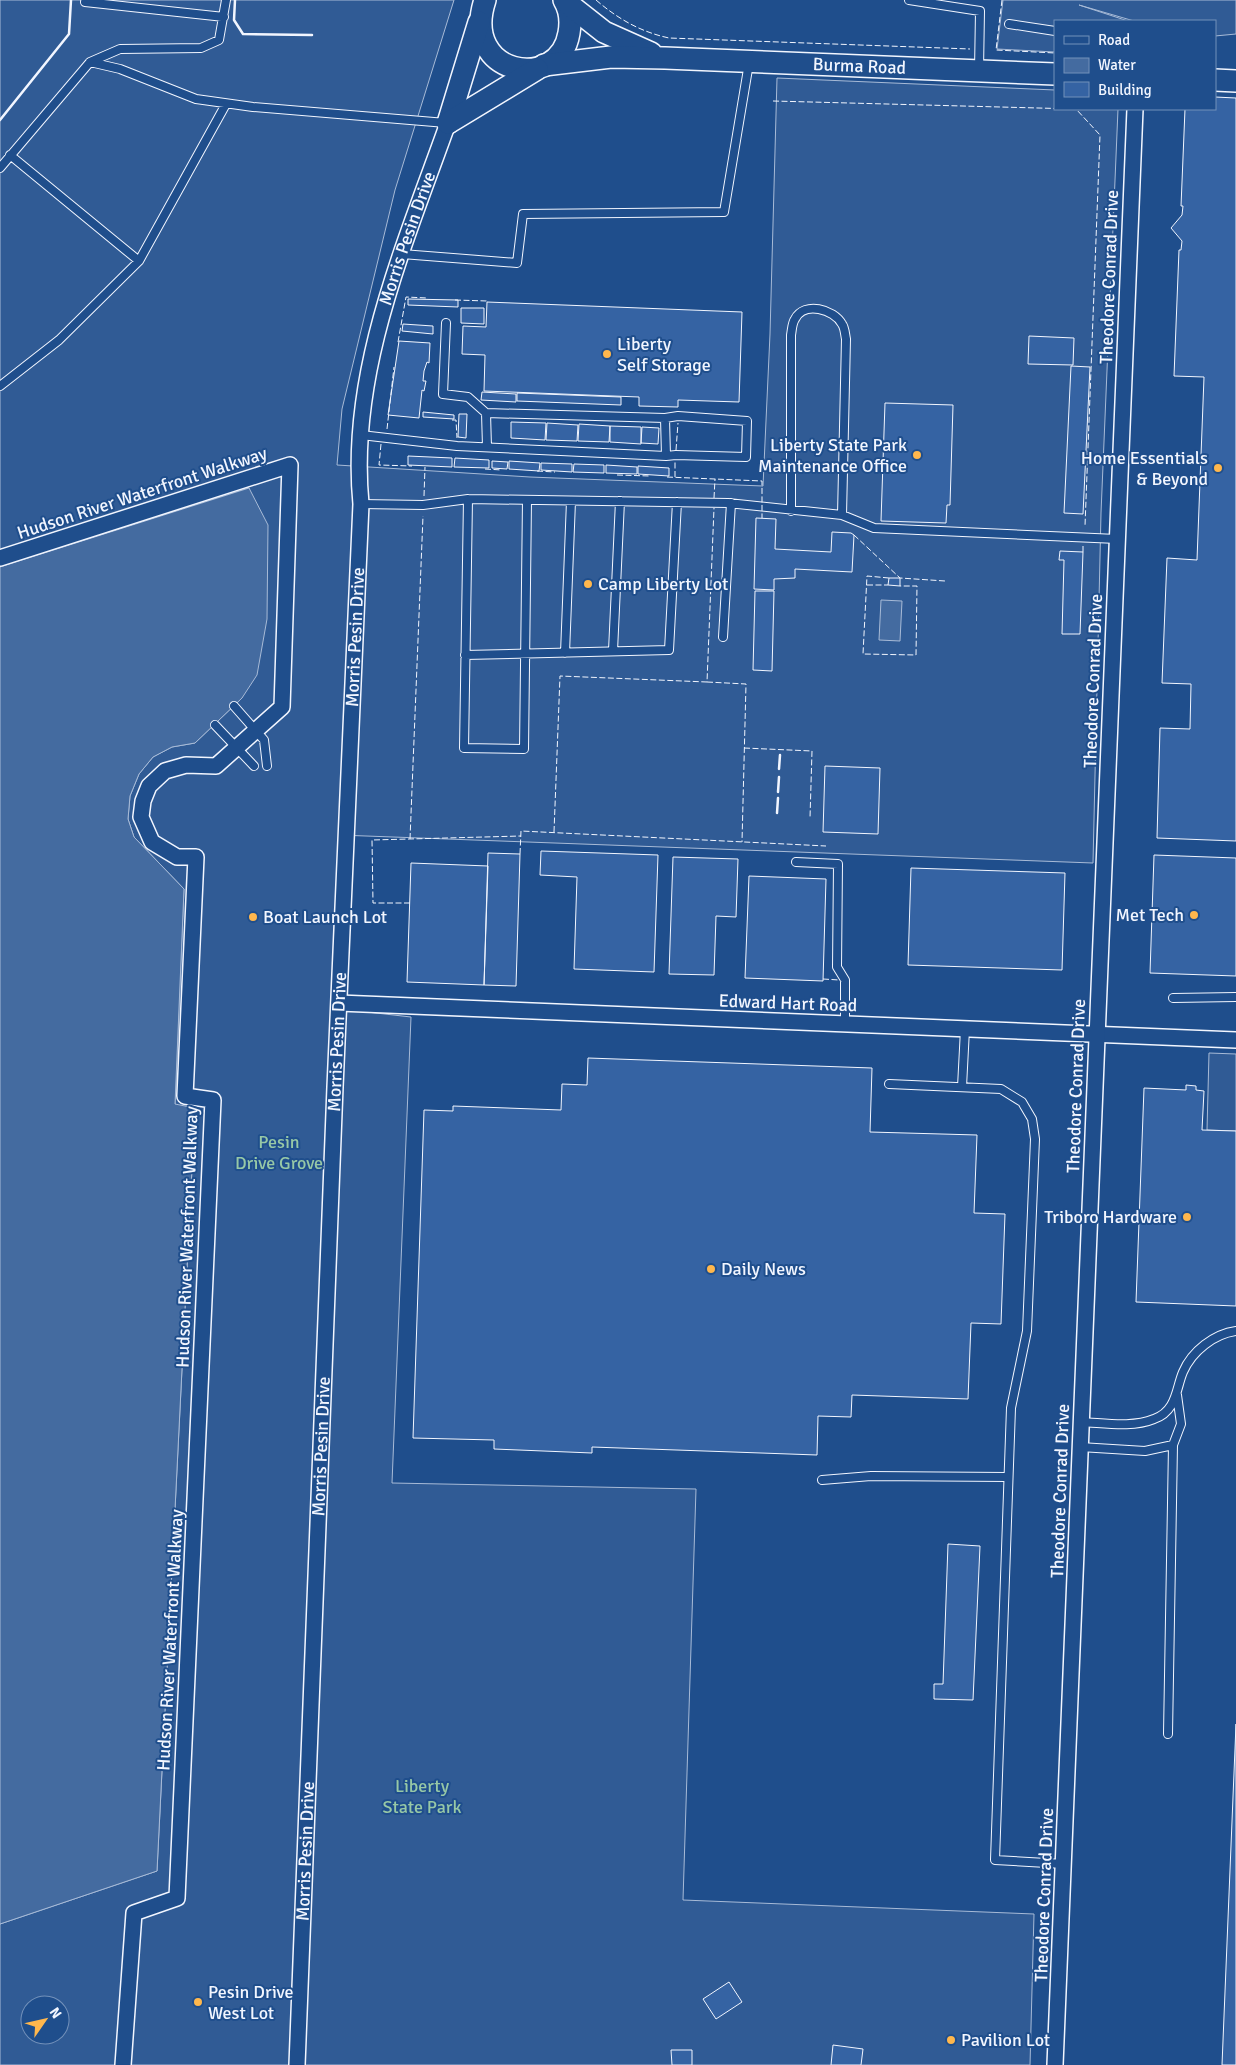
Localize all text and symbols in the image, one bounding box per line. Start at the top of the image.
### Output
legend [1054,20,1216,110]
text: Road [1098,31,1130,49]
street label: Burma Road [812,53,906,79]
text: Water [1098,56,1136,74]
text: Building [1098,81,1152,99]
street label: Morris Pesin Drive [374,168,440,308]
street label: Theodore Conrad Drive [1095,189,1123,365]
place label: Liberty Self Storage [617,333,711,376]
marker: Liberty Self Storage [601,348,613,360]
place label: Liberty State Park Maintenance Office [758,434,907,477]
street label: Hudson River Waterfront Walkway [14,442,270,544]
place label: Home Essentials & Beyond [1081,447,1208,490]
marker: Liberty State Park Maintenance Office [911,449,923,461]
marker: Home Essentials & Beyond [1212,462,1224,474]
street label: Morris Pesin Drive [341,567,369,708]
place label: Camp Liberty Lot [598,573,728,595]
marker: Camp Liberty Lot [582,578,594,590]
street label: Theodore Conrad Drive [1079,593,1107,769]
place label: Met Tech [1116,904,1184,926]
place label: Boat Launch Lot [263,906,387,928]
marker: Met Tech [1188,909,1200,921]
marker: Boat Launch Lot [247,911,259,923]
street label: Morris Pesin Drive [323,971,351,1112]
street label: Edward Hart Road [718,990,858,1016]
street label: Theodore Conrad Drive [1062,998,1090,1174]
street label: Hudson River Waterfront Walkway [171,1105,203,1368]
park label: Pesin Drive Grove [235,1131,323,1174]
place label: Triboro Hardware [1044,1206,1177,1228]
marker: Triboro Hardware [1181,1211,1193,1223]
place label: Daily News [721,1258,806,1280]
marker: Daily News [705,1263,717,1275]
street label: Morris Pesin Drive [307,1376,335,1517]
street label: Theodore Conrad Drive [1046,1403,1074,1579]
street label: Hudson River Waterfront Walkway [152,1508,188,1771]
park label: Liberty State Park [383,1775,461,1818]
street label: Morris Pesin Drive [292,1781,319,1921]
street label: Theodore Conrad Drive [1030,1807,1058,1983]
place label: Pesin Drive West Lot [208,1981,294,2024]
north arrow [20,1995,70,2045]
marker: Pesin Drive West Lot [192,1996,204,2008]
text: N [46,2004,65,2022]
place label: Pavilion Lot [961,2029,1050,2051]
marker: Pavilion Lot [945,2034,957,2046]

